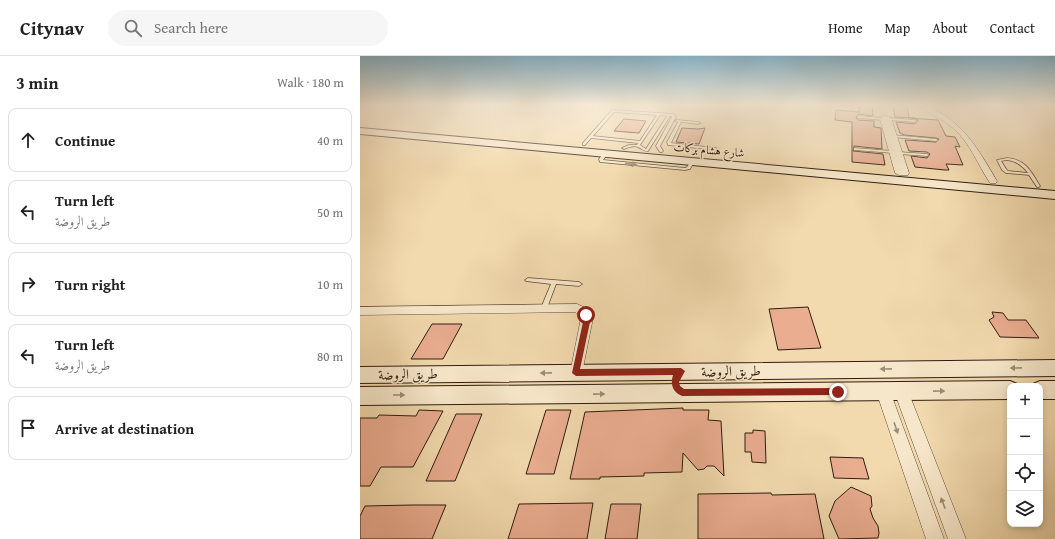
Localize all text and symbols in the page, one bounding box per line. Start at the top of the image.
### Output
search box [108,10,388,46]
text: Citynav [20,14,84,42]
icon: search [122,17,144,39]
text: Search here [154,17,228,38]
text: Home [828,18,863,38]
text: Map [885,18,910,38]
text: About [932,18,968,38]
text: Contact [990,18,1035,38]
text: 3 min [16,70,58,95]
text: Walk · 180 m [277,73,344,92]
icon: ahead [17,129,39,151]
text: Continue [55,130,116,151]
text: 40 m [317,131,343,150]
street label: شارع هشام بركات [673,138,745,164]
one-way arrow [625,161,637,167]
text: Turn left [55,190,114,211]
icon: left [17,201,39,223]
text: 50 m [317,203,343,222]
text: طريق الروضة [55,212,110,231]
icon: right [17,273,39,295]
text: Turn right [55,274,126,295]
text: 10 m [317,275,343,294]
route start [577,306,595,324]
text: Turn left [55,334,114,355]
icon: left [17,345,39,367]
text: 80 m [317,347,343,366]
text: طريق الروضة [55,356,110,375]
street label: طريق الروضة [701,360,761,382]
street label: طريق الروضة [378,363,438,385]
one-way arrow [1009,365,1022,371]
one-way arrow [879,366,892,372]
one-way arrow [539,370,552,376]
route end [829,383,847,401]
map controls [1007,383,1043,527]
button: + [1007,383,1043,419]
one-way arrow [933,388,946,394]
one-way arrow [593,390,605,397]
one-way arrow [393,392,406,398]
icon: arrive [17,417,39,439]
text: Arrive at destination [55,418,194,439]
button: − [1007,419,1043,455]
one-way arrow [893,423,899,435]
button: locate [1007,455,1043,491]
button: layers [1007,491,1043,527]
one-way arrow [940,496,946,508]

